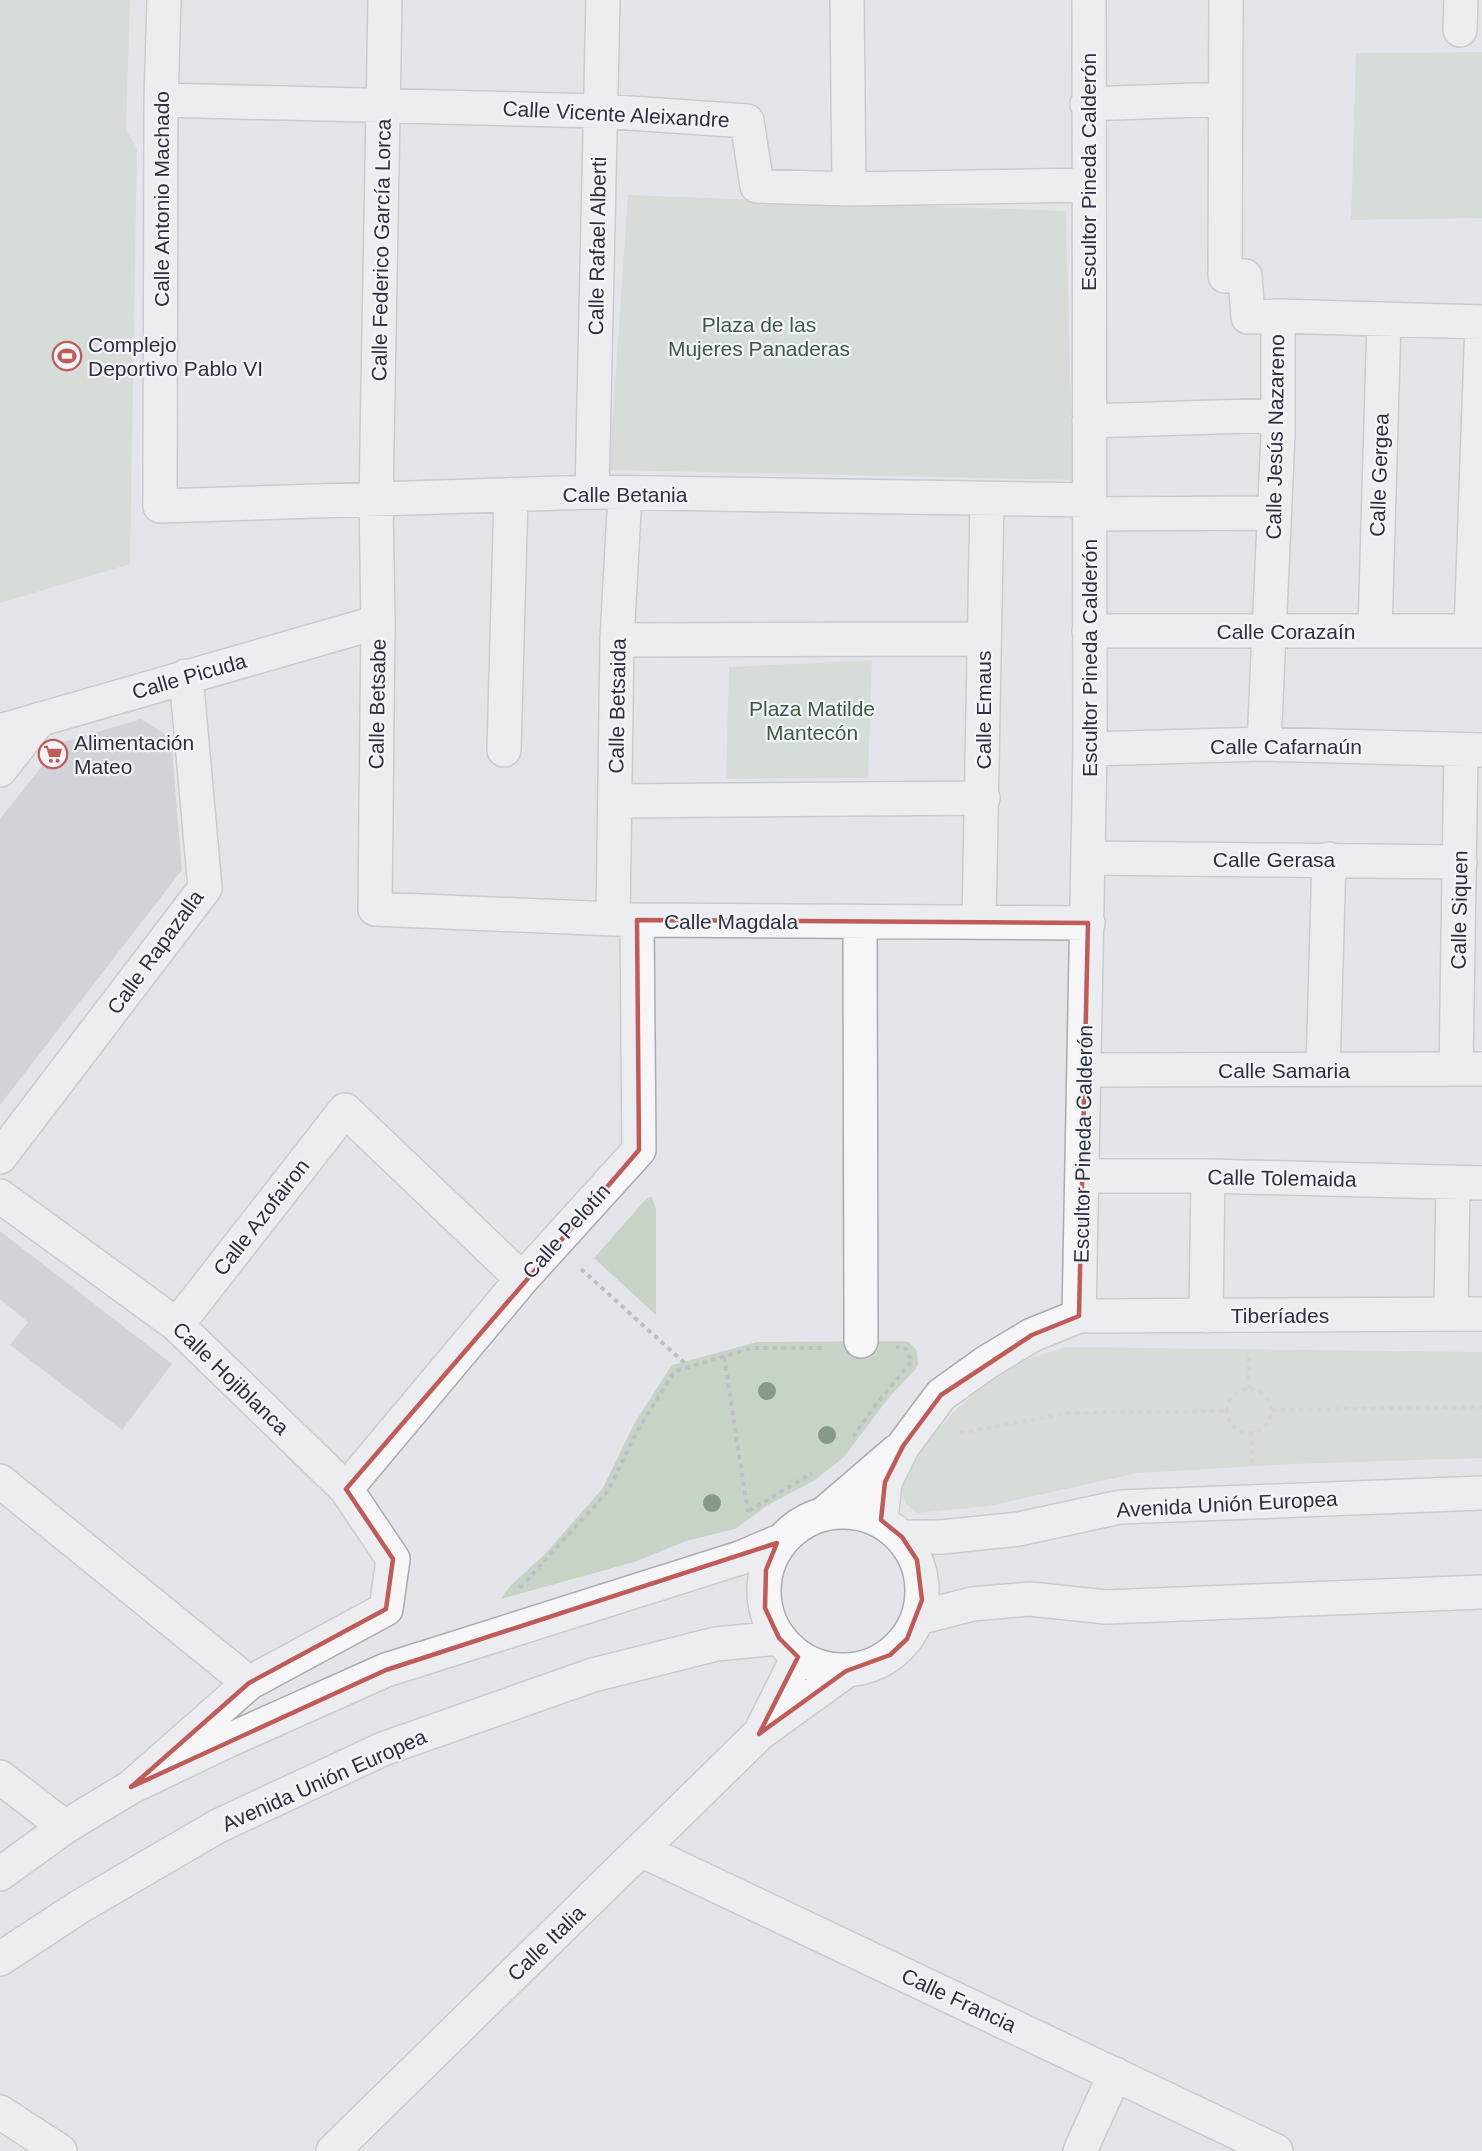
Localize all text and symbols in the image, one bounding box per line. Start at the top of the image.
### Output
street label: Escultor Pineda Calderón [1077,53,1100,291]
street label: Calle Antonio Machado [150,91,173,307]
street label: Calle Vicente Aleixandre [502,97,730,131]
street label: Calle Federico García Lorca [367,118,395,381]
street label: Calle Rafael Alberti [584,157,610,335]
park label: Plaza de las Mujeres Panaderas [668,313,850,360]
place label: Complejo Deportivo Pablo VI [88,333,263,380]
street label: Calle Jesús Nazareno [1262,334,1288,540]
sports icon: Complejo Deportivo Pablo VI [51,340,83,372]
street label: Calle Gergea [1365,412,1393,537]
street label: Calle Betania [563,483,688,506]
street label: Escultor Pineda Calderón [1078,539,1101,777]
street label: Calle Corazaín [1217,620,1355,643]
street label: Calle Betsabe [364,638,390,770]
street label: Calle Betsaida [604,638,630,774]
street label: Calle Picuda [129,649,249,703]
street label: Calle Emaus [972,650,995,770]
park label: Plaza Matilde Mantecón [749,697,875,744]
place label: Alimentación Mateo [74,731,194,778]
street label: Calle Cafarnaún [1210,735,1362,758]
supermarket icon: Alimentación Mateo [37,738,69,770]
street label: Calle Gerasa [1213,848,1336,871]
street label: Calle Siquen [1446,850,1472,970]
street label: Calle Rapazalla [102,885,208,1018]
street label: Calle Magdala [664,910,798,933]
street label: Escultor Pineda Calderón [1069,1025,1097,1263]
street label: Calle Samaria [1218,1059,1350,1082]
street label: Calle Azofairon [208,1154,314,1280]
street label: Calle Tolemaida [1207,1165,1357,1191]
street label: Calle Pelotín [518,1179,614,1283]
street label: Tiberíades [1231,1304,1329,1327]
street label: Calle Hojiblanca [168,1317,294,1439]
street label: Avenida Unión Europea [1116,1487,1338,1521]
street label: Avenida Unión Europea [218,1724,430,1836]
street label: Calle Italia [503,1900,589,1985]
street label: Calle Francia [898,1963,1020,2037]

